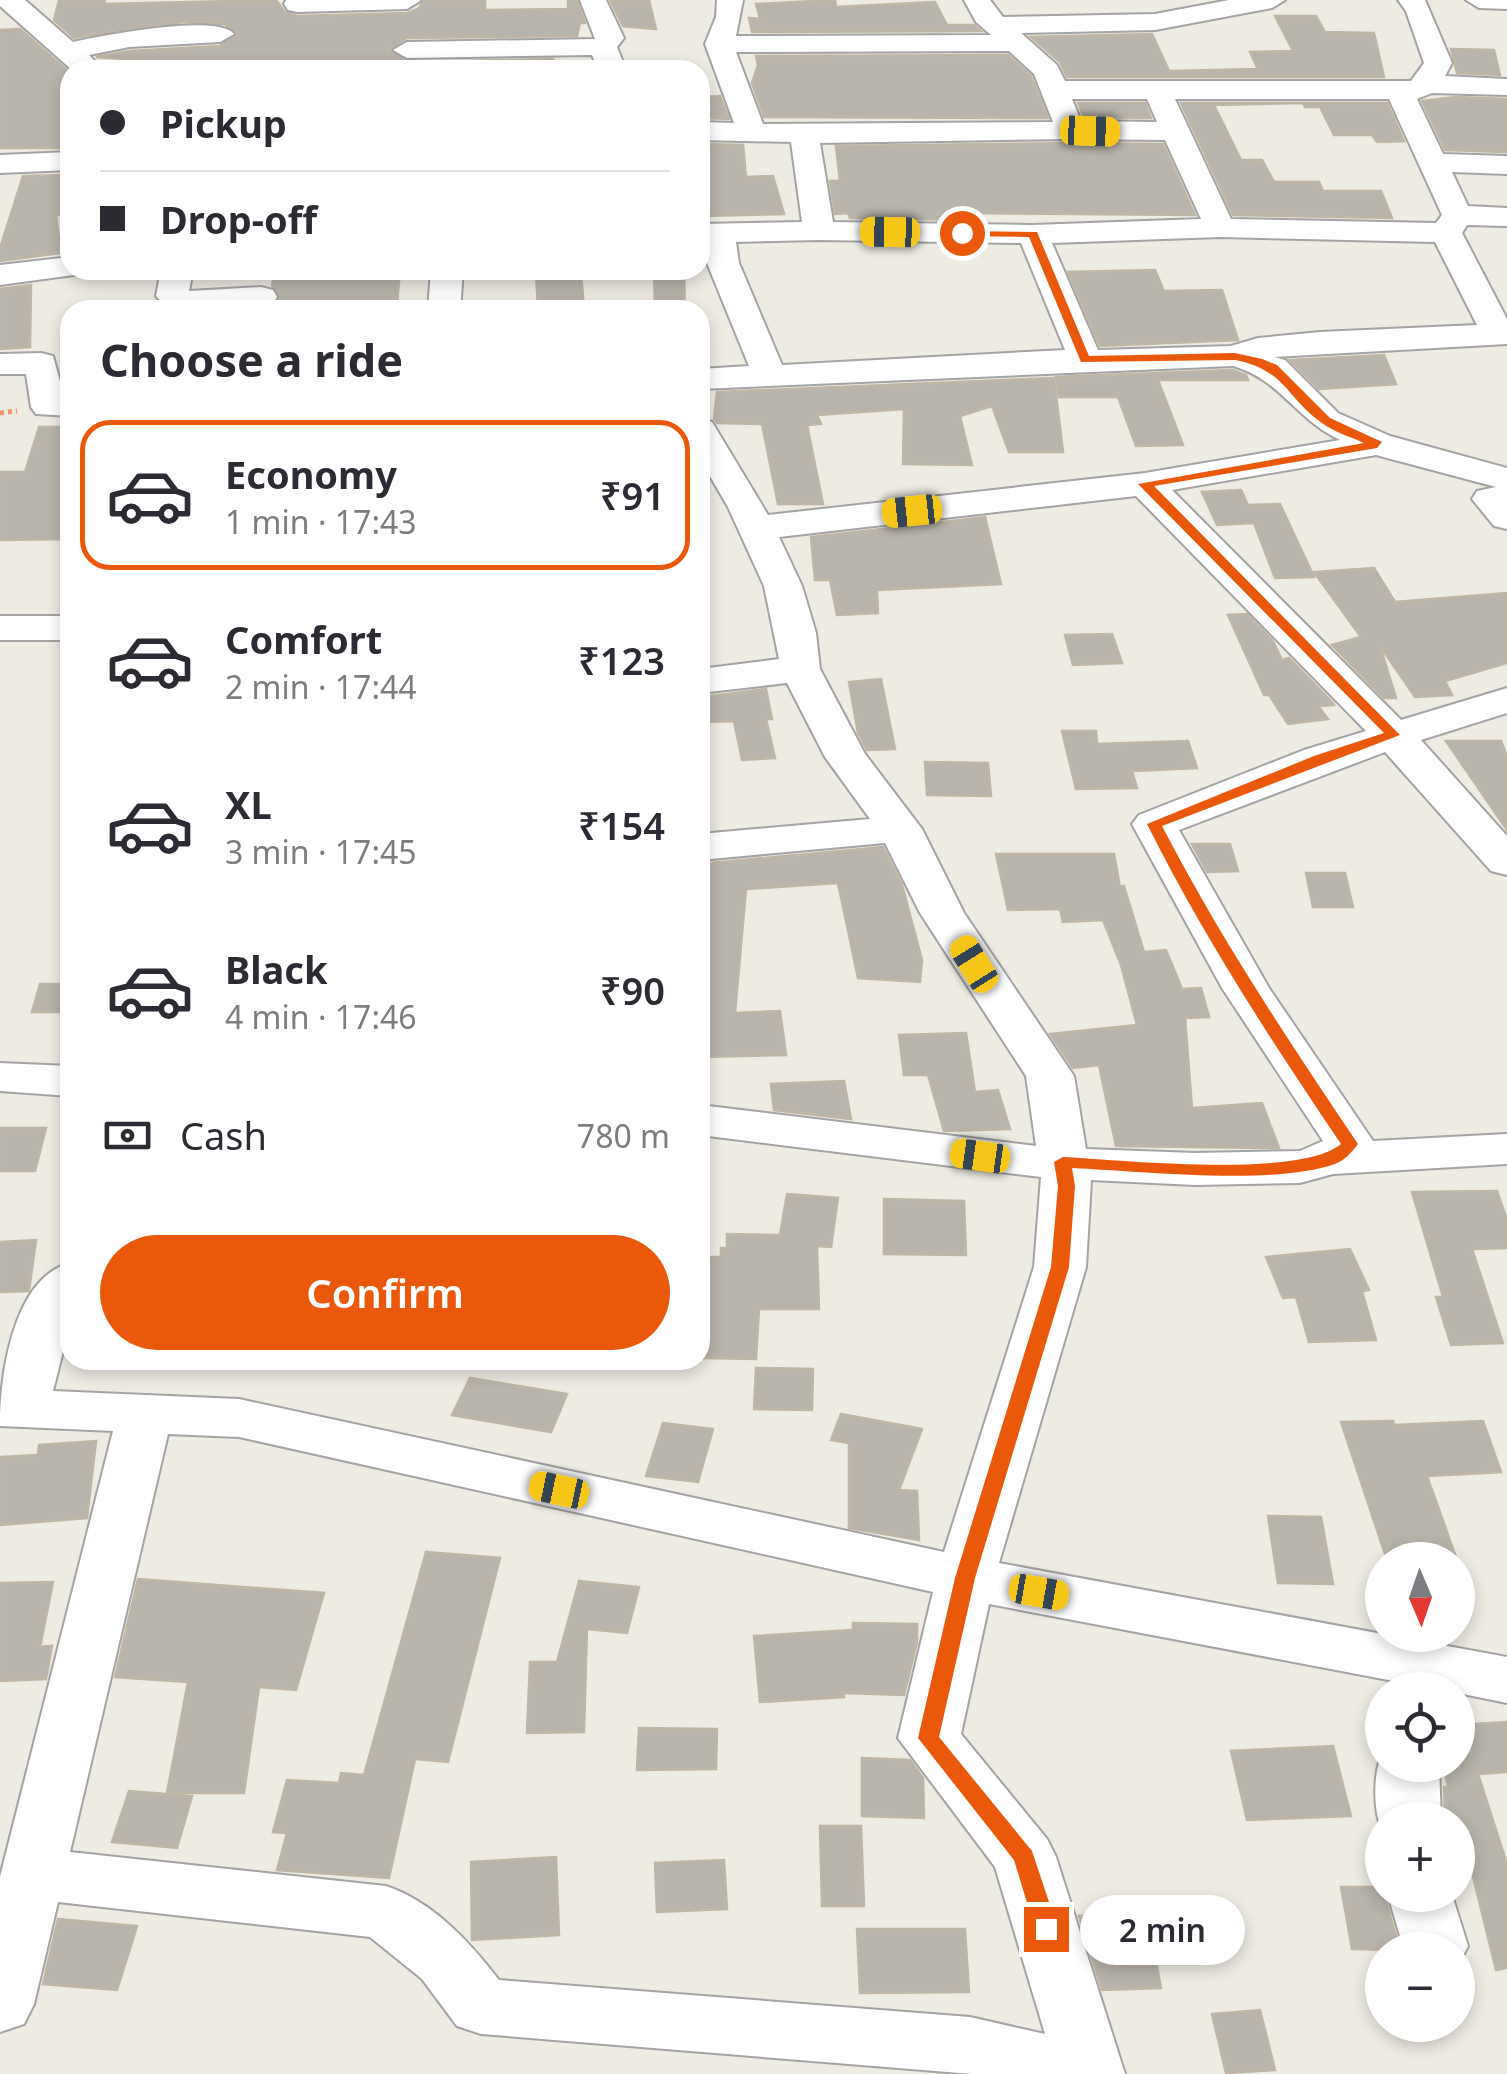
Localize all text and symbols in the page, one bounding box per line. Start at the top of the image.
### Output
text: Pickup [160,97,287,149]
car [1059,115,1121,147]
text: Drop-off [160,193,317,245]
route start [940,211,985,256]
car [860,216,920,248]
text: Choose a ride [100,329,403,390]
text: Economy [225,448,397,500]
icon: car [105,450,195,540]
text: ₹91 [600,469,665,521]
car [881,493,943,529]
text: 1 min · 17:43 [225,500,417,543]
text: Comfort [225,613,382,665]
icon: car [105,615,195,705]
text: ₹123 [578,634,665,686]
text: 2 min · 17:44 [225,665,417,708]
text: XL [225,778,272,830]
icon: car [105,780,195,870]
text: ₹154 [578,799,665,851]
text: 3 min · 17:45 [225,830,417,873]
car [945,931,1003,997]
text: Black [225,943,328,995]
icon: car [105,945,195,1035]
text: ₹90 [600,964,665,1016]
text: 4 min · 17:46 [225,995,417,1038]
icon: cash [100,1108,155,1163]
text: Cash [180,1109,267,1161]
text: 780 m [577,1114,670,1157]
car [948,1137,1012,1175]
button: Confirm [100,1235,670,1350]
car [527,1469,591,1511]
north arrow [1365,1542,1475,1652]
map controls [1365,1542,1475,2042]
car [1007,1572,1071,1612]
button: locate [1365,1672,1475,1782]
button: + [1365,1802,1475,1912]
callout: 2 min [1081,1894,1246,1964]
route end [1024,1907,1069,1952]
text: 2 min [1119,1908,1206,1951]
button: − [1365,1932,1475,2042]

